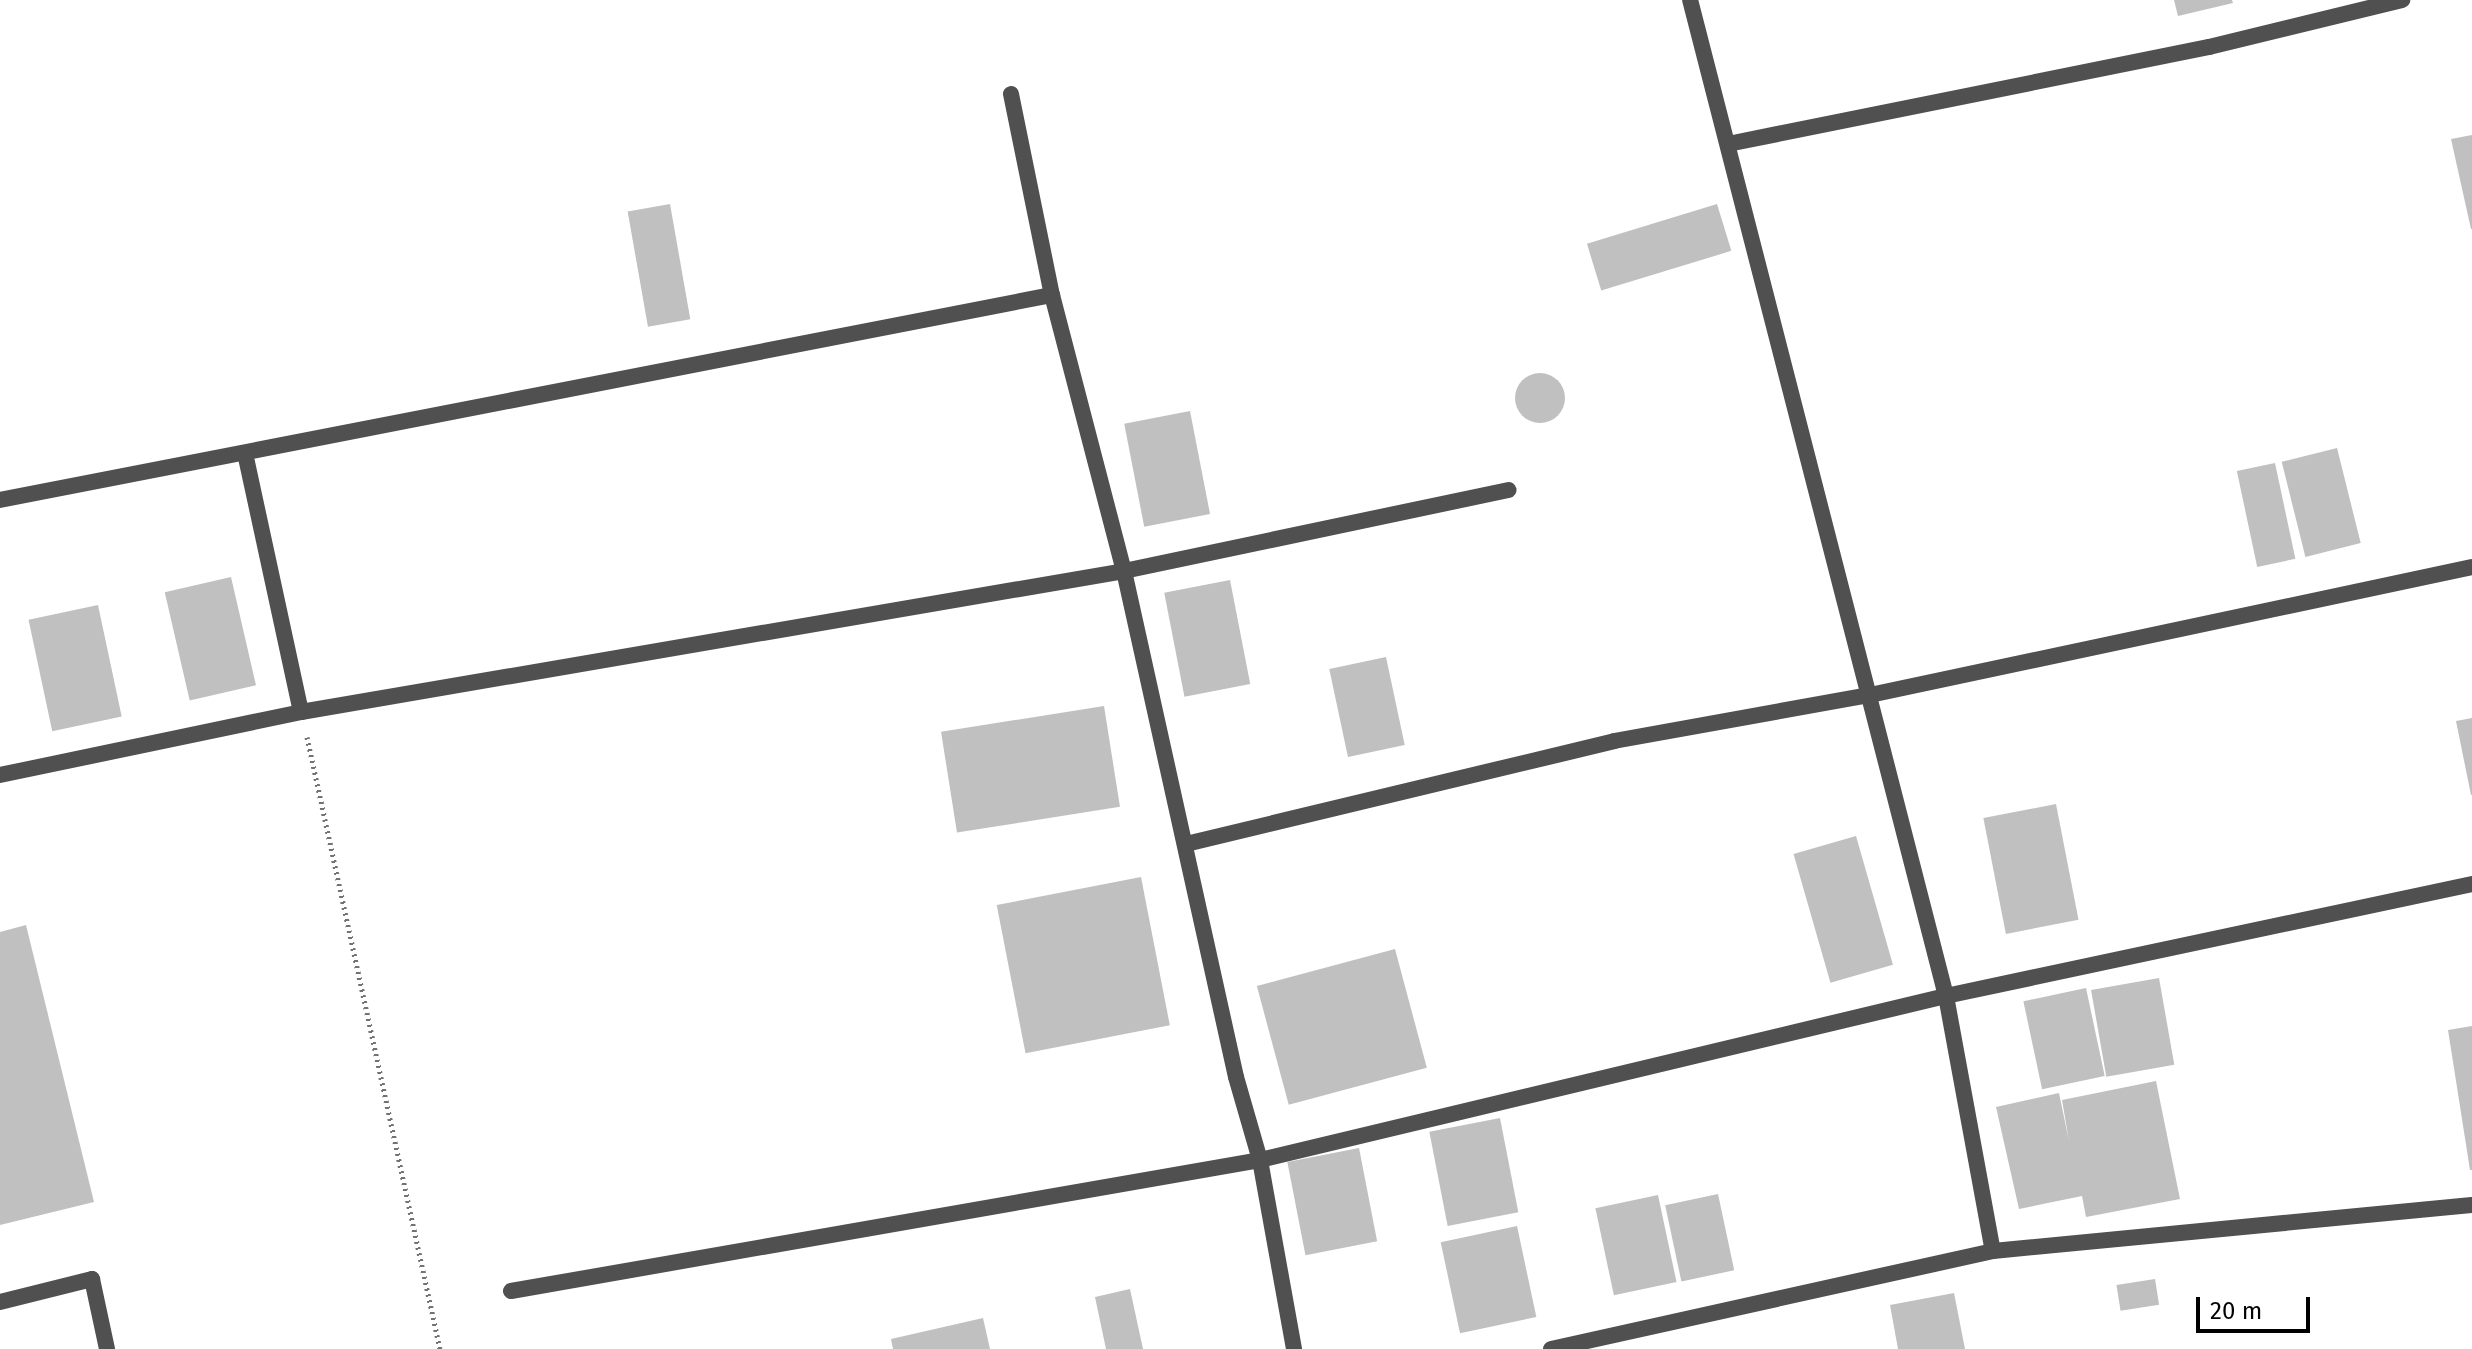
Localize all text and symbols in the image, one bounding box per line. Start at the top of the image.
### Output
scale bar [2200,1281,2314,1331]
text: 20 m [2210,1297,2262,1325]

